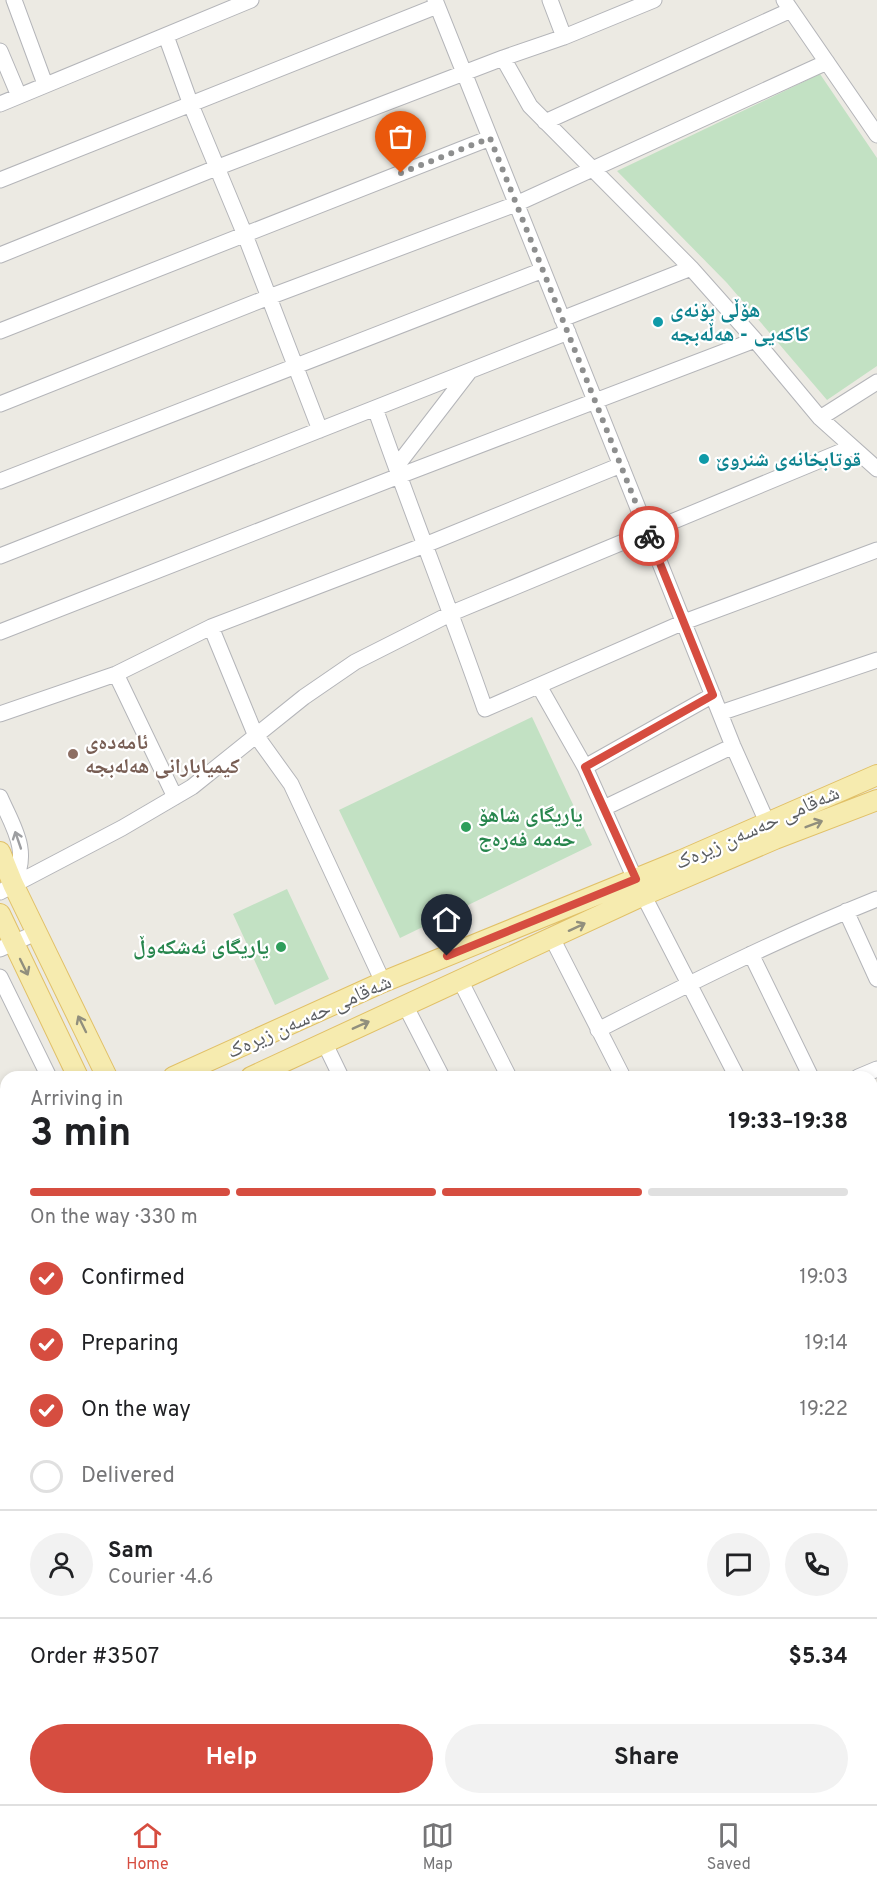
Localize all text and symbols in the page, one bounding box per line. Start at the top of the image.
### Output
pin [375,111,426,173]
icon: bag [384,120,417,153]
place label: ھۆڵی بۆنەی کاکەیی - هەڵەبجە [670,298,810,349]
marker: ھۆڵی بۆنەی کاکەیی - هەڵەبجە [651,315,665,329]
place label: قوتابخانەی شنروێ [716,447,861,474]
marker: قوتابخانەی شنروێ [697,452,711,466]
courier [619,506,679,566]
icon: bike [633,520,666,553]
place label: ئامەدەی کیمیابارانی هەلەبجە [85,730,240,781]
marker: ئامەدەی کیمیابارانی هەلەبجە [66,747,80,761]
street label: شەقامی حەسەن زیرەک [671,780,844,877]
place label: یاریگای شاهۆ حەمە فەرەج [478,803,583,854]
one-way arrow [804,817,823,828]
marker: یاریگای شاهۆ حەمە فەرەج [459,820,473,834]
one-way arrow [12,831,23,850]
pin [421,894,472,956]
icon: home [430,903,463,936]
one-way arrow [567,920,585,932]
place label: یاریگای ئەشکەوڵ [133,935,269,962]
marker: یاریگای ئەشکەوڵ [274,940,288,954]
one-way arrow [19,958,31,976]
street label: شەقامی حەسەن زیرەک [223,969,396,1066]
one-way arrow [76,1016,88,1034]
one-way arrow [352,1019,370,1030]
text: Arriving in [30,1087,123,1113]
text: 19:33–19:38 [728,1109,848,1136]
text: 3 min [30,1111,131,1160]
text: On the way · 330 m [30,1205,198,1231]
icon: check [30,1262,63,1295]
text: Confirmed [81,1265,185,1292]
text: 19:03 [799,1265,848,1291]
icon: check [30,1328,63,1361]
text: Preparing [81,1331,179,1358]
text: 19:14 [805,1331,848,1357]
icon: check [30,1394,63,1427]
text: On the way [81,1397,191,1424]
text: 19:22 [800,1397,848,1423]
text: Delivered [81,1463,175,1490]
button: person [30,1533,93,1596]
button: chat [707,1533,770,1596]
button: phone [785,1533,848,1596]
text: Sam [108,1538,153,1565]
text: Courier · 4.6 [108,1565,213,1591]
text: Order #3507 [30,1644,159,1671]
text: $5.34 [789,1644,848,1671]
button: Help [30,1724,433,1793]
button: Share [445,1724,848,1793]
tab: Home [126,1819,169,1875]
tab: Map [421,1819,454,1875]
tab: Saved [707,1819,751,1875]

